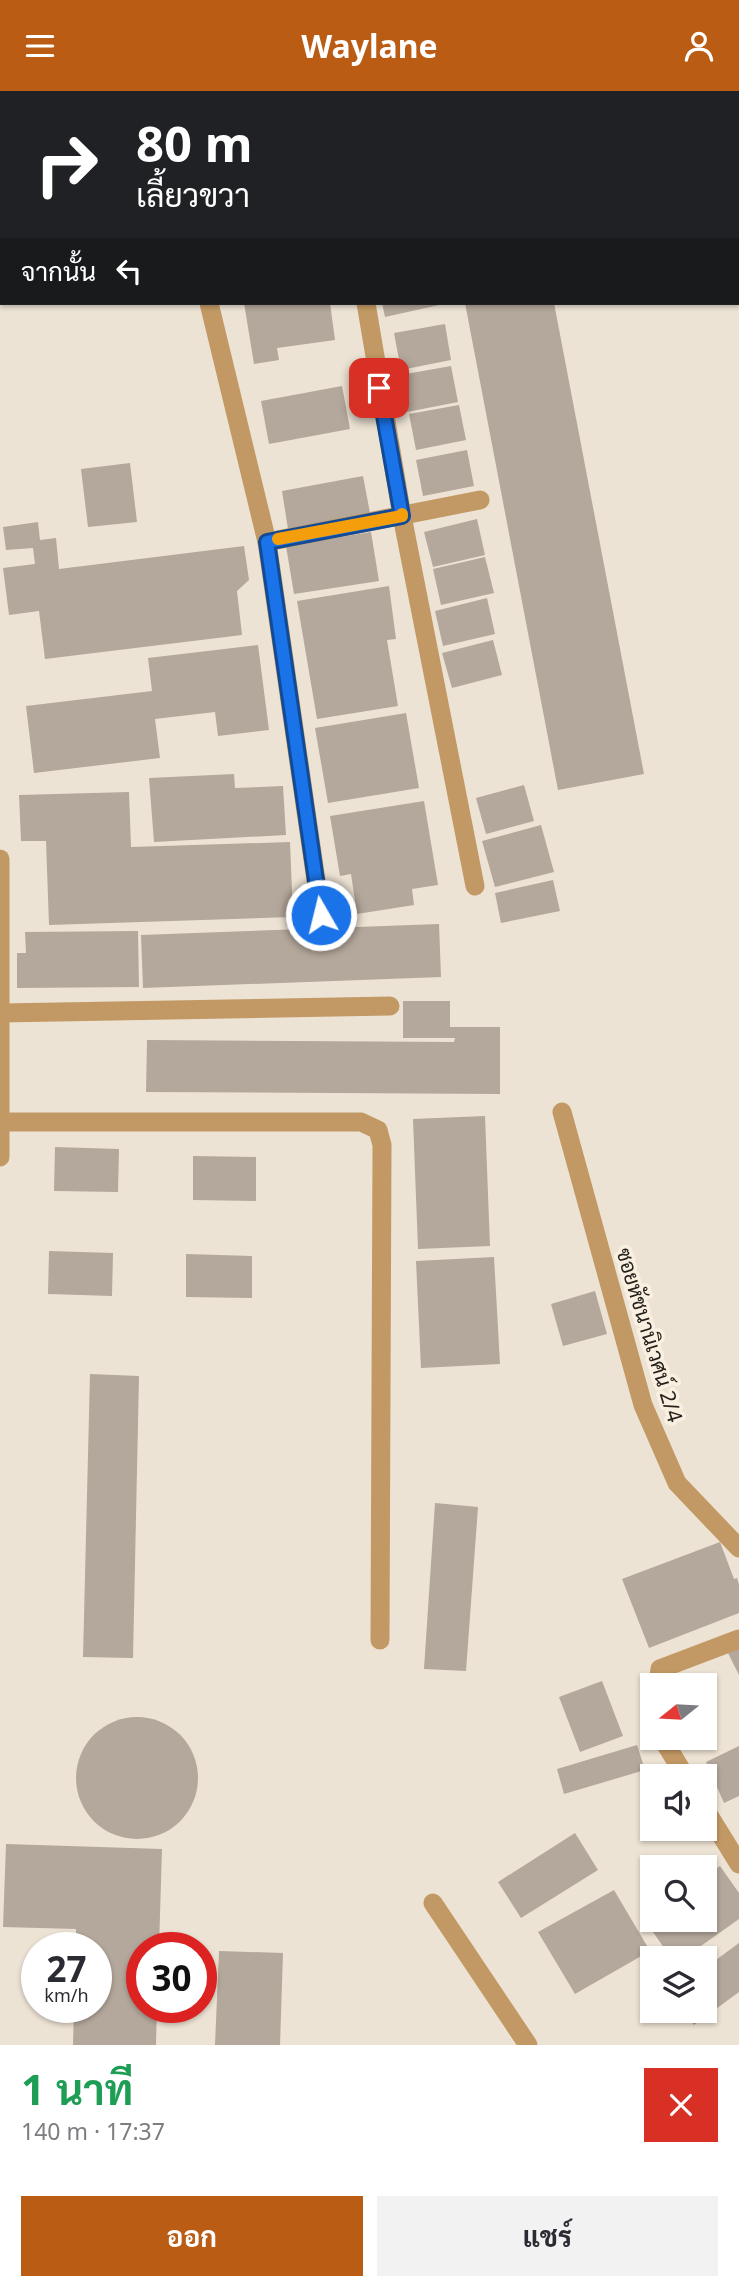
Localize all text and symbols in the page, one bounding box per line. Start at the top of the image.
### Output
text: Waylane [301,24,438,67]
icon: menu [21,27,59,65]
icon: person [680,27,718,65]
text: 80 m [136,110,253,176]
icon: right [21,119,112,210]
text: เลี้ยวขวา [136,173,250,216]
icon: left [110,252,148,290]
text: จากนั้น [21,253,96,289]
pin [349,358,409,418]
icon: arrive [360,369,398,407]
position arrow [284,878,358,952]
street label: ซอยหัชนานิเวศน์ 2/4 [610,1244,690,1426]
north arrow [640,1673,718,1750]
map controls [640,1673,717,2023]
button: sound [640,1764,717,1841]
button: search [640,1855,717,1932]
speed limit sign: 30 [126,1932,217,2023]
text: 27 [46,1945,87,1992]
button: layers [640,1946,717,2023]
text: km/h [44,1983,89,2007]
text: 1 นาที [21,2060,133,2117]
button: close [644,2068,718,2142]
text: 140 m · 17:37 [21,2115,165,2147]
button: ออก [21,2196,363,2276]
button: แชร์ [377,2196,718,2276]

